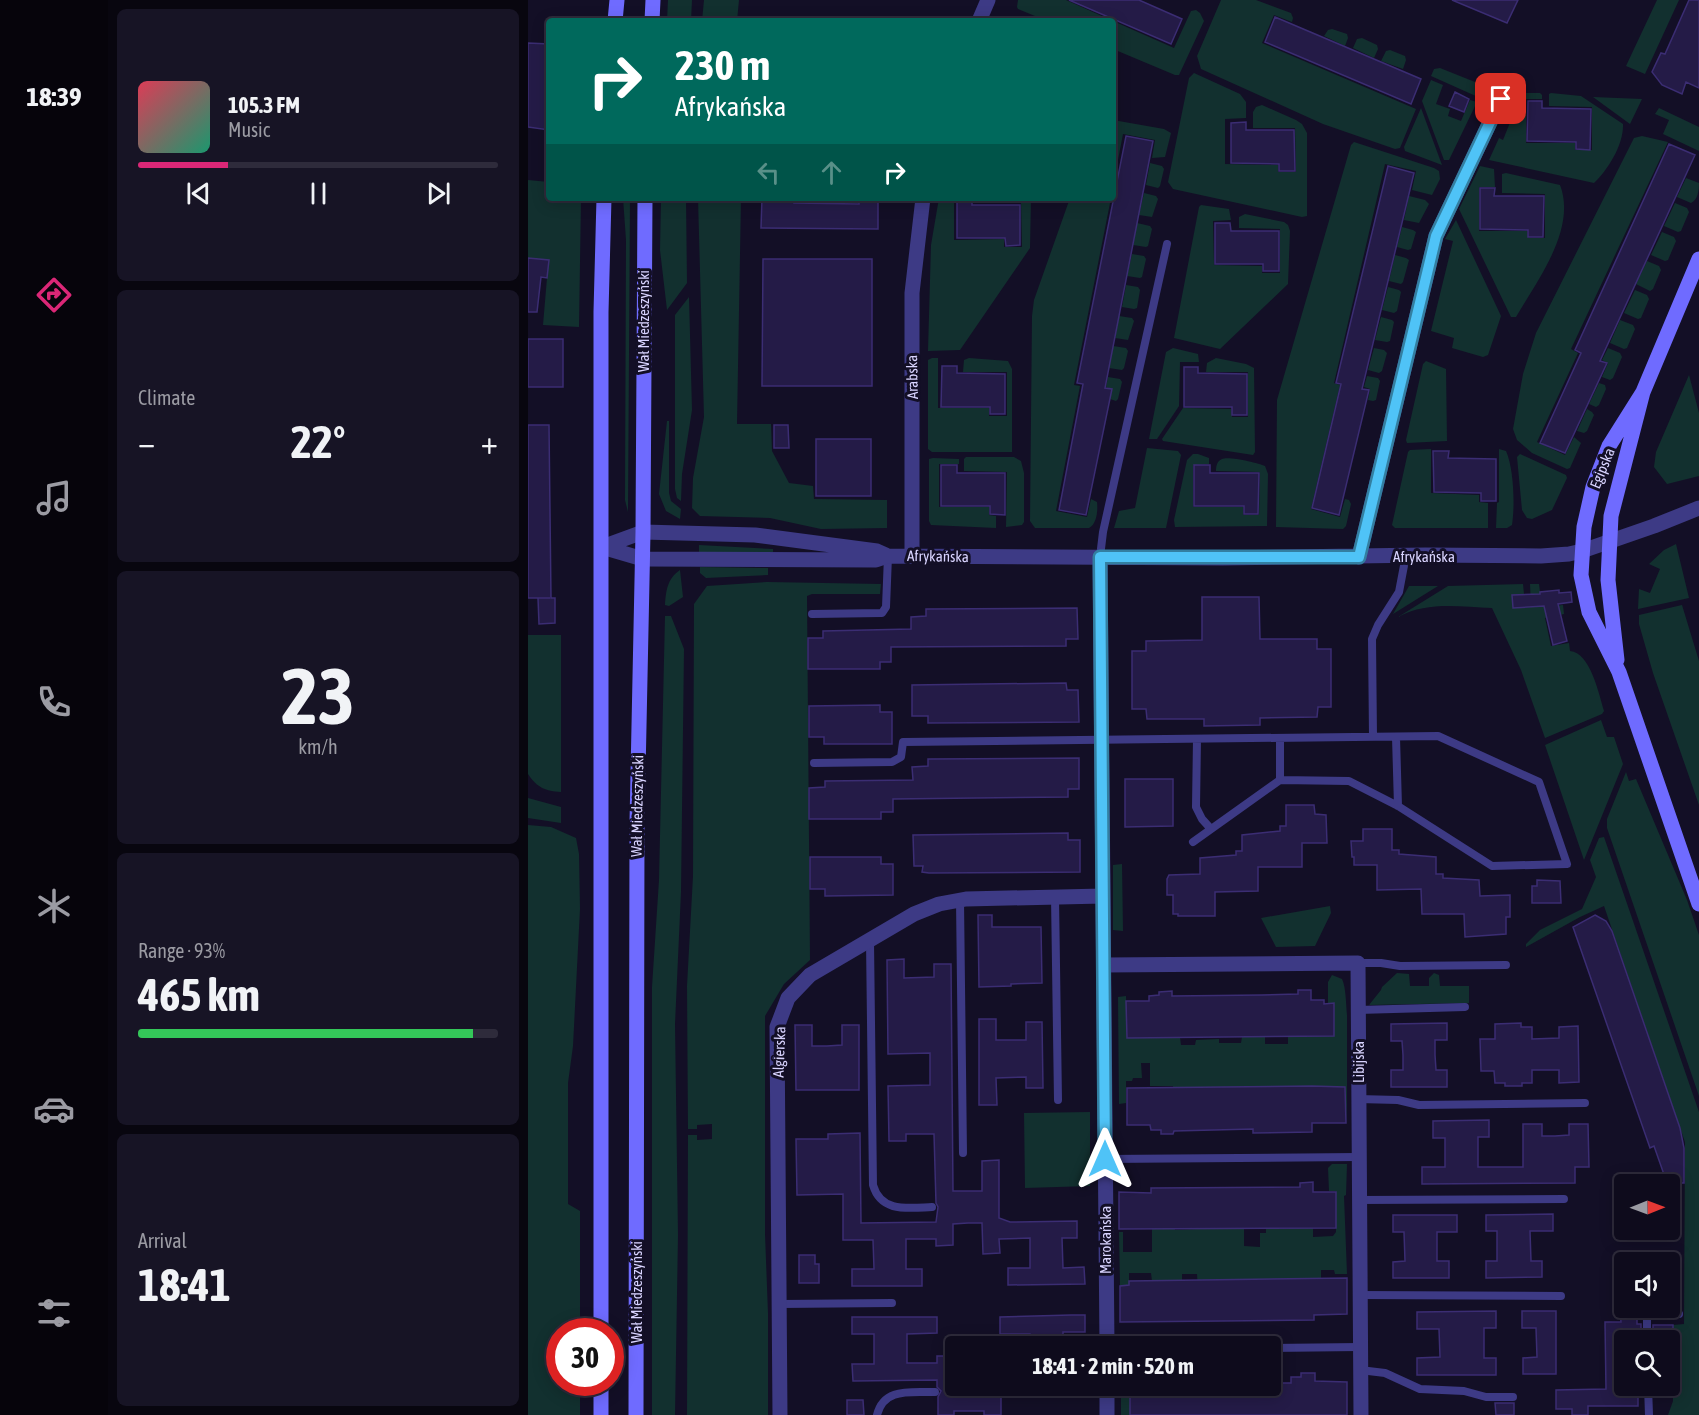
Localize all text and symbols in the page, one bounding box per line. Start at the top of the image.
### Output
text: 230 m [675,41,770,89]
icon: right [576,42,654,120]
pin [1475,73,1526,124]
text: 18:39 [26,81,82,112]
icon: arrive [1484,82,1517,115]
text: Afrykańska [675,91,786,122]
text: 105.3 FM [228,92,300,118]
text: Music [228,118,270,141]
icon: left [752,156,785,189]
icon: ahead [815,156,848,189]
icon: right [878,156,911,189]
icon: previous [182,177,215,210]
icon: pause [302,177,335,210]
icon: next [422,177,455,210]
street label: Wał Miedzeszyński [635,270,652,372]
icon: directions [33,274,75,316]
street label: Arabska [903,355,921,399]
text: Climate [138,386,195,409]
text: 22° [291,416,345,468]
text: − [138,423,155,461]
text: + [481,423,498,461]
street label: Egipska [1586,445,1618,491]
icon: music [33,477,75,519]
street label: Afrykańska [907,547,969,565]
street label: Afrykańska [1393,548,1455,565]
text: 23 [281,651,355,741]
icon: phone [33,681,75,723]
text: km/h [298,735,338,758]
street label: Wał Miedzeszyński [628,755,646,857]
icon: climate [33,885,75,927]
text: Range · 93% [138,939,225,962]
text: 465 km [138,969,260,1021]
street label: Algierska [770,1026,788,1078]
street label: Libijska [1350,1041,1367,1083]
icon: car [33,1088,75,1130]
position arrow [1073,1127,1137,1191]
north arrow [1614,1174,1680,1240]
map controls [1614,1174,1680,1396]
street label: Marokańska [1097,1206,1114,1274]
text: Arrival [138,1229,187,1252]
street label: Wał Miedzeszyński [628,1241,645,1343]
button: sound [1614,1252,1680,1318]
text: 18:41 [138,1259,231,1311]
icon: filters [33,1292,75,1334]
speed limit sign: 30 [546,1318,624,1396]
button: search [1614,1330,1680,1396]
text: 18:41 · 2 min · 520 m [1032,1353,1194,1379]

